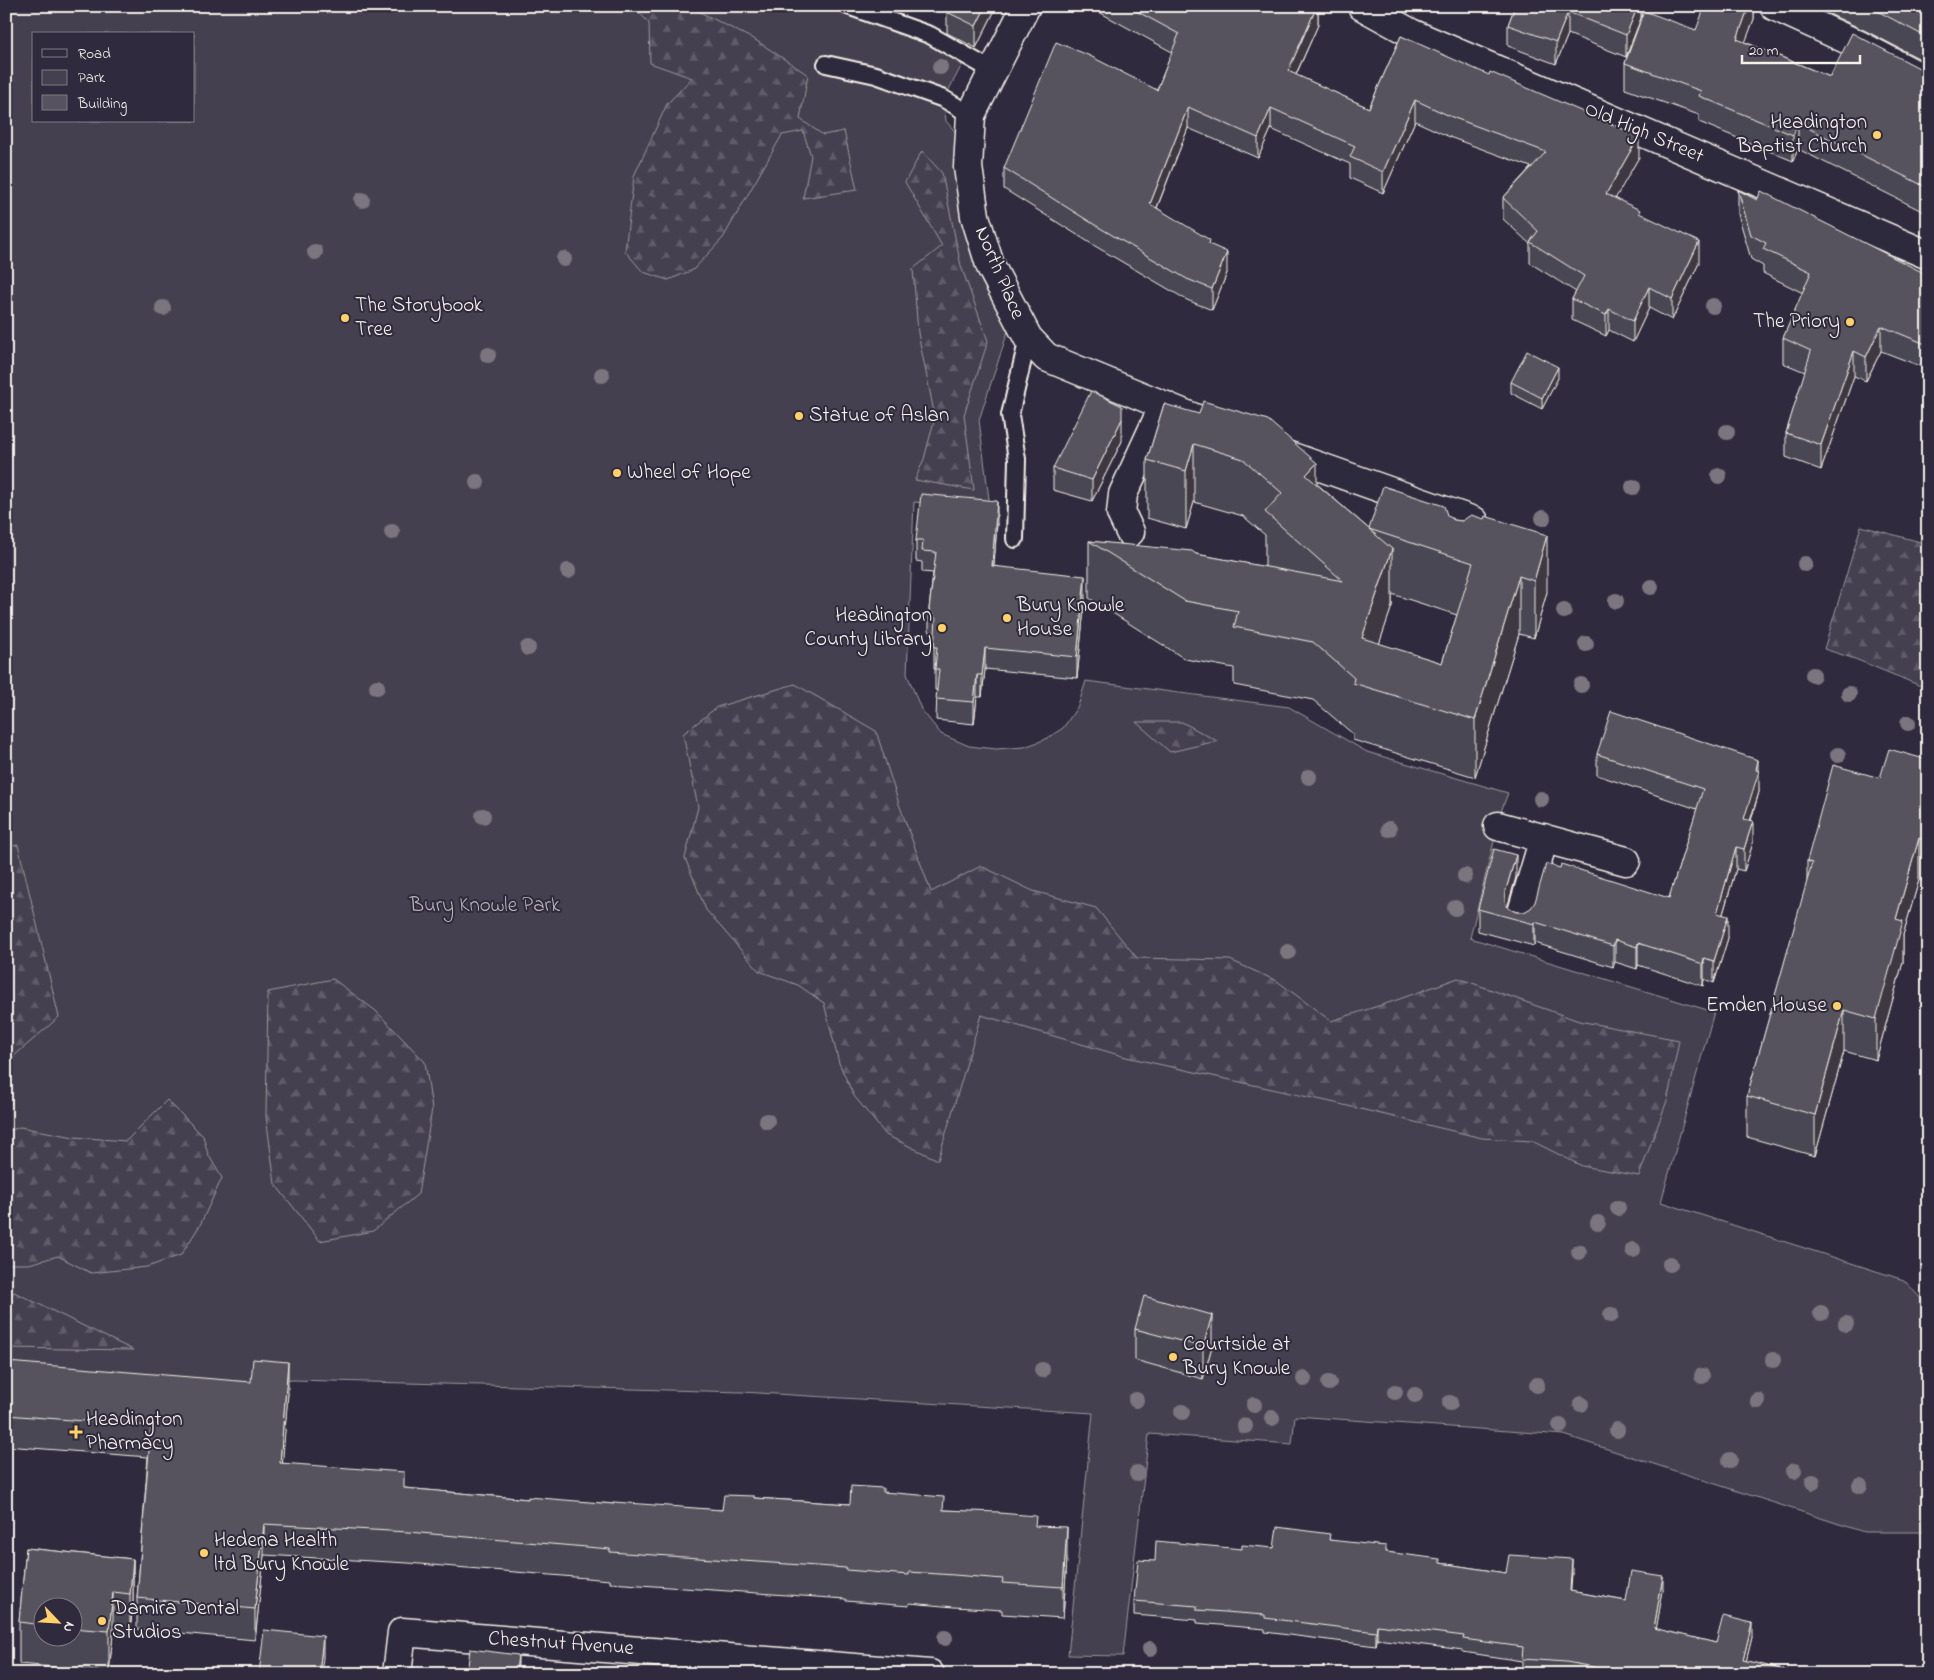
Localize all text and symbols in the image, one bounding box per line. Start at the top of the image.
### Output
legend [32,32,195,122]
scale bar [1742,32,1859,64]
text: 20 m [1749,40,1779,62]
text: Road [78,43,111,65]
text: Park [78,67,106,89]
text: Building [77,93,127,116]
street label: Old High Street [1579,94,1708,173]
place label: Headington Baptist Church [1736,108,1867,162]
marker: Headington Baptist Church [1871,129,1883,141]
street label: North Place [966,222,1032,325]
place label: The Storybook Tree [355,291,484,345]
place label: The Priory [1753,307,1840,339]
marker: The Storybook Tree [339,312,351,324]
marker: The Priory [1844,316,1856,328]
place label: Statue of Aslan [809,401,949,431]
marker: Statue of Aslan [793,410,805,422]
place label: Wheel of Hope [627,458,751,488]
marker: Wheel of Hope [611,467,623,479]
place label: Bury Knowle House [1016,591,1125,645]
place label: Headington County Library [805,601,932,657]
marker: Bury Knowle House [1001,612,1013,624]
marker: Headington County Library [936,622,948,634]
park label: Bury Knowle Park [409,891,561,923]
place label: Emden House [1706,991,1828,1021]
marker: Emden House [1831,1000,1843,1012]
place label: Courtside at Bury Knowle [1182,1330,1291,1386]
marker: Courtside at Bury Knowle [1167,1351,1179,1363]
place label: Headington Pharmacy [86,1405,183,1461]
marker: Headington Pharmacy [70,1426,82,1438]
place label: Hedena Health ltd Bury Knowle [214,1526,349,1582]
marker: Hedena Health ltd Bury Knowle [198,1547,210,1559]
place label: Damira Dental Studios [111,1594,239,1648]
north arrow [32,1598,82,1648]
marker: Damira Dental Studios [96,1615,108,1627]
text: N [57,1618,80,1636]
street label: Chestnut Avenue [487,1624,635,1664]

